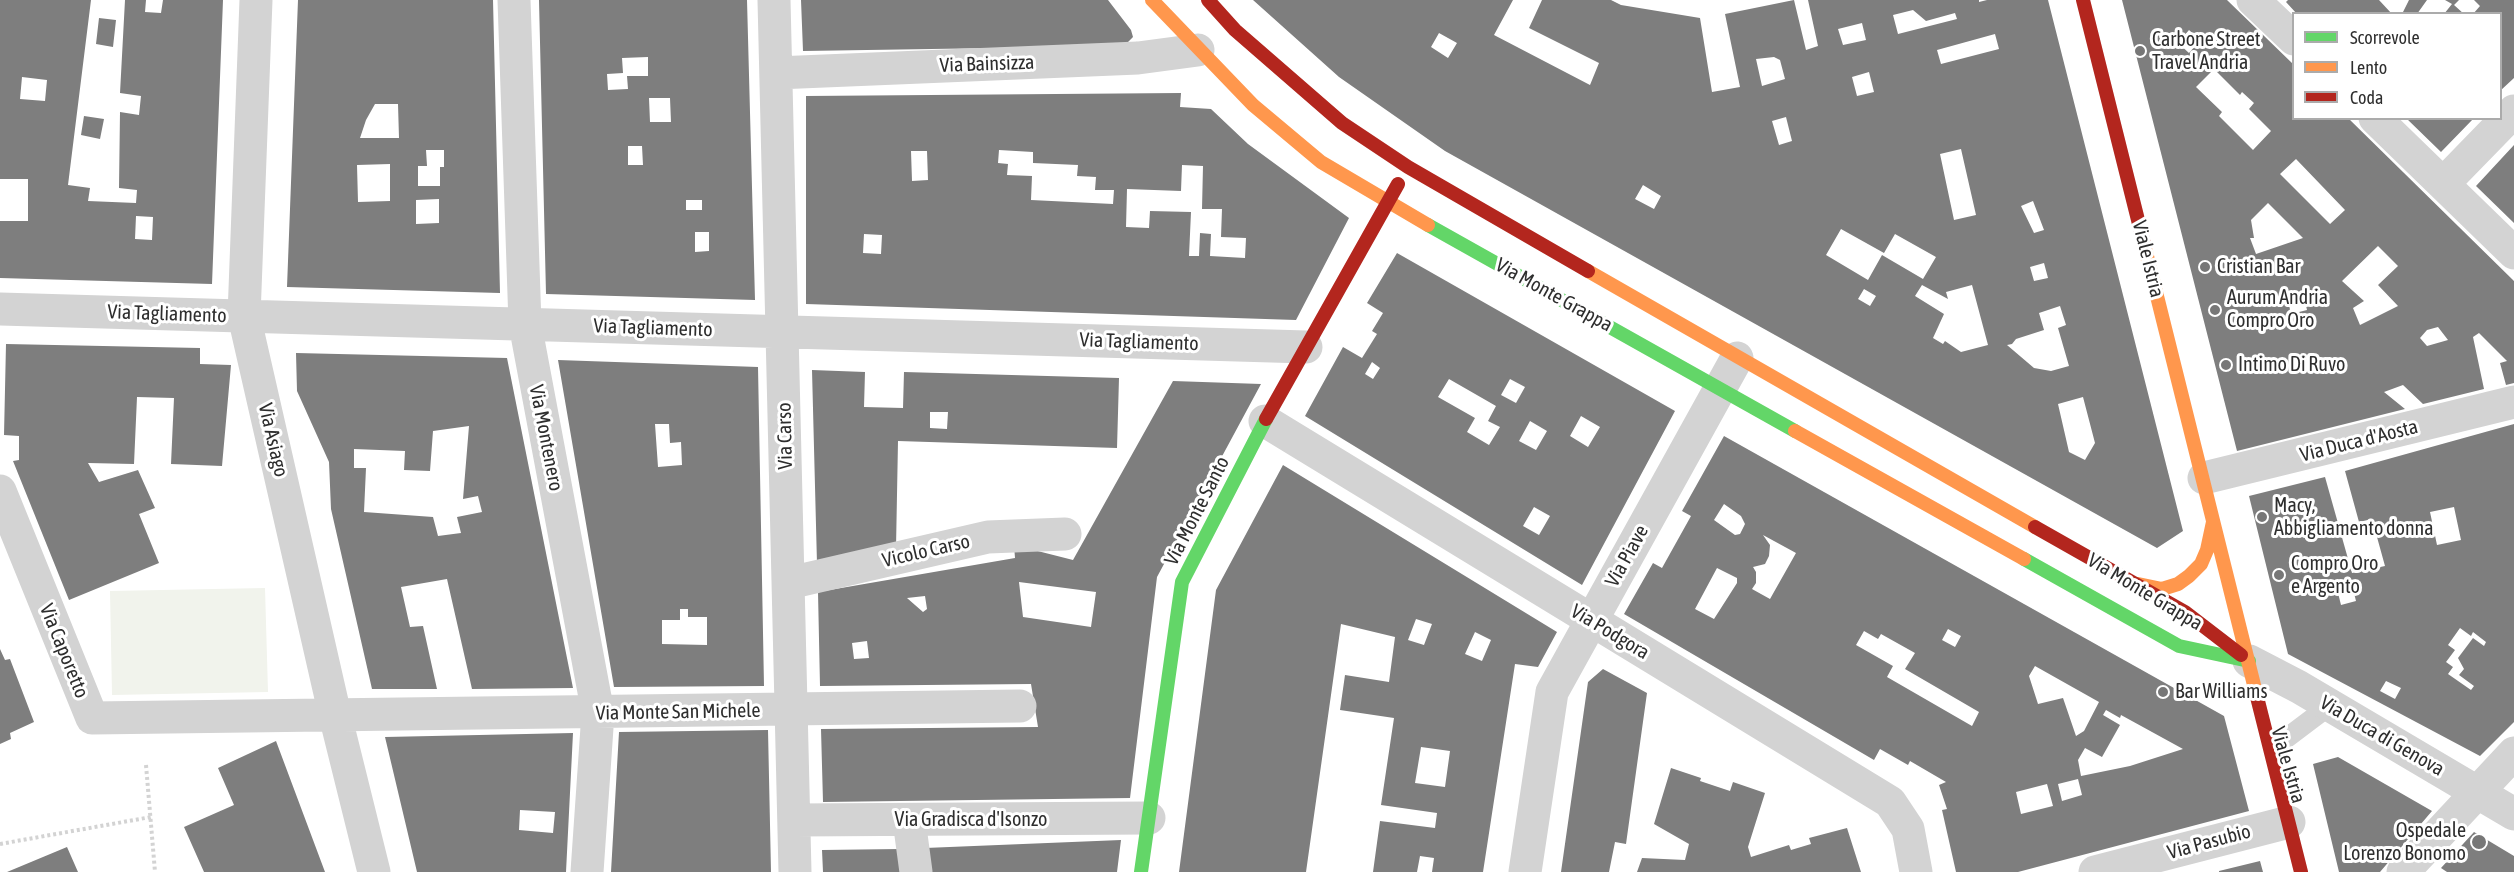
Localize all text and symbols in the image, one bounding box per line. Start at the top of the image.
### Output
legend [2292,12,2502,120]
text: Scorrevole [2350,27,2420,48]
place label: Carbone Street Travel Andria [2152,28,2260,75]
marker: Carbone Street Travel Andria [2133,44,2147,58]
street label: Via Bainsizza [939,50,1035,78]
text: Lento [2350,57,2387,78]
text: Coda [2350,87,2383,108]
street label: Viale Istria [2127,218,2169,300]
street label: Via Monte Grappa [1491,253,1617,337]
place label: Cristian Bar [2217,255,2300,279]
marker: Cristian Bar [2198,260,2212,274]
place label: Aurum Andria Compro Oro [2227,286,2328,333]
street label: Via Tagliamento [107,300,227,328]
marker: Aurum Andria Compro Oro [2208,303,2222,317]
street label: Via Tagliamento [593,314,713,342]
street label: Via Tagliamento [1079,328,1199,356]
place label: Intimo Di Ruvo [2238,353,2345,377]
marker: Intimo Di Ruvo [2219,358,2233,372]
street label: Via Montenero [524,383,568,493]
street label: Via Asiago [253,401,293,479]
street label: Via Carso [772,402,798,470]
street label: Via Duca d'Aosta [2297,415,2421,467]
street label: Via Monte Santo [1159,453,1235,569]
place label: Macy, Abbigliamento donna [2274,494,2434,541]
marker: Macy, Abbigliamento donna [2255,510,2269,524]
street label: Via Piave [1600,521,1654,591]
street label: Vicolo Carso [880,529,972,573]
street label: Via Monte Grappa [2083,548,2207,636]
place label: Compro Oro e Argento [2291,552,2378,599]
marker: Compro Oro e Argento [2272,568,2286,582]
street label: Via Podgora [1566,599,1654,665]
street label: Via Caporetto [34,600,94,702]
place label: Bar Williams [2175,680,2267,704]
marker: Bar Williams [2156,685,2170,699]
street label: Via Duca di Genova [2316,691,2448,781]
street label: Via Monte San Michele [595,699,761,725]
street label: Viale Istria [2266,724,2310,806]
street label: Via Gradisca d'Isonzo [895,808,1047,832]
street label: Via Pasubio [2165,819,2253,865]
place label: Ospedale Lorenzo Bonomo [2343,819,2466,866]
marker: Ospedale Lorenzo Bonomo [2470,833,2488,851]

